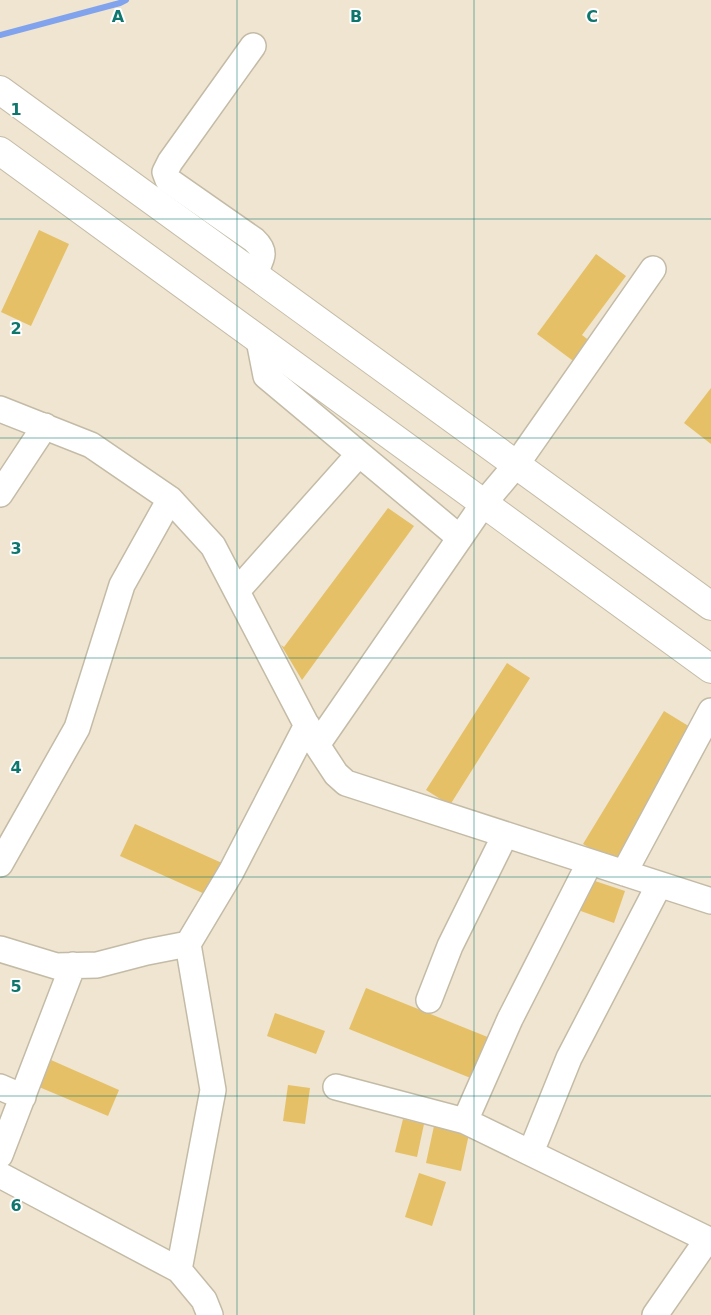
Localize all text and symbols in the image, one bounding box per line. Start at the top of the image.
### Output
text: A [112,7,125,26]
text: B [350,7,362,26]
text: C [586,7,598,26]
text: 1 [10,100,22,119]
text: 2 [10,319,22,338]
text: 3 [10,539,22,558]
text: 4 [10,758,22,777]
text: 5 [10,977,22,996]
text: 6 [10,1196,22,1215]

